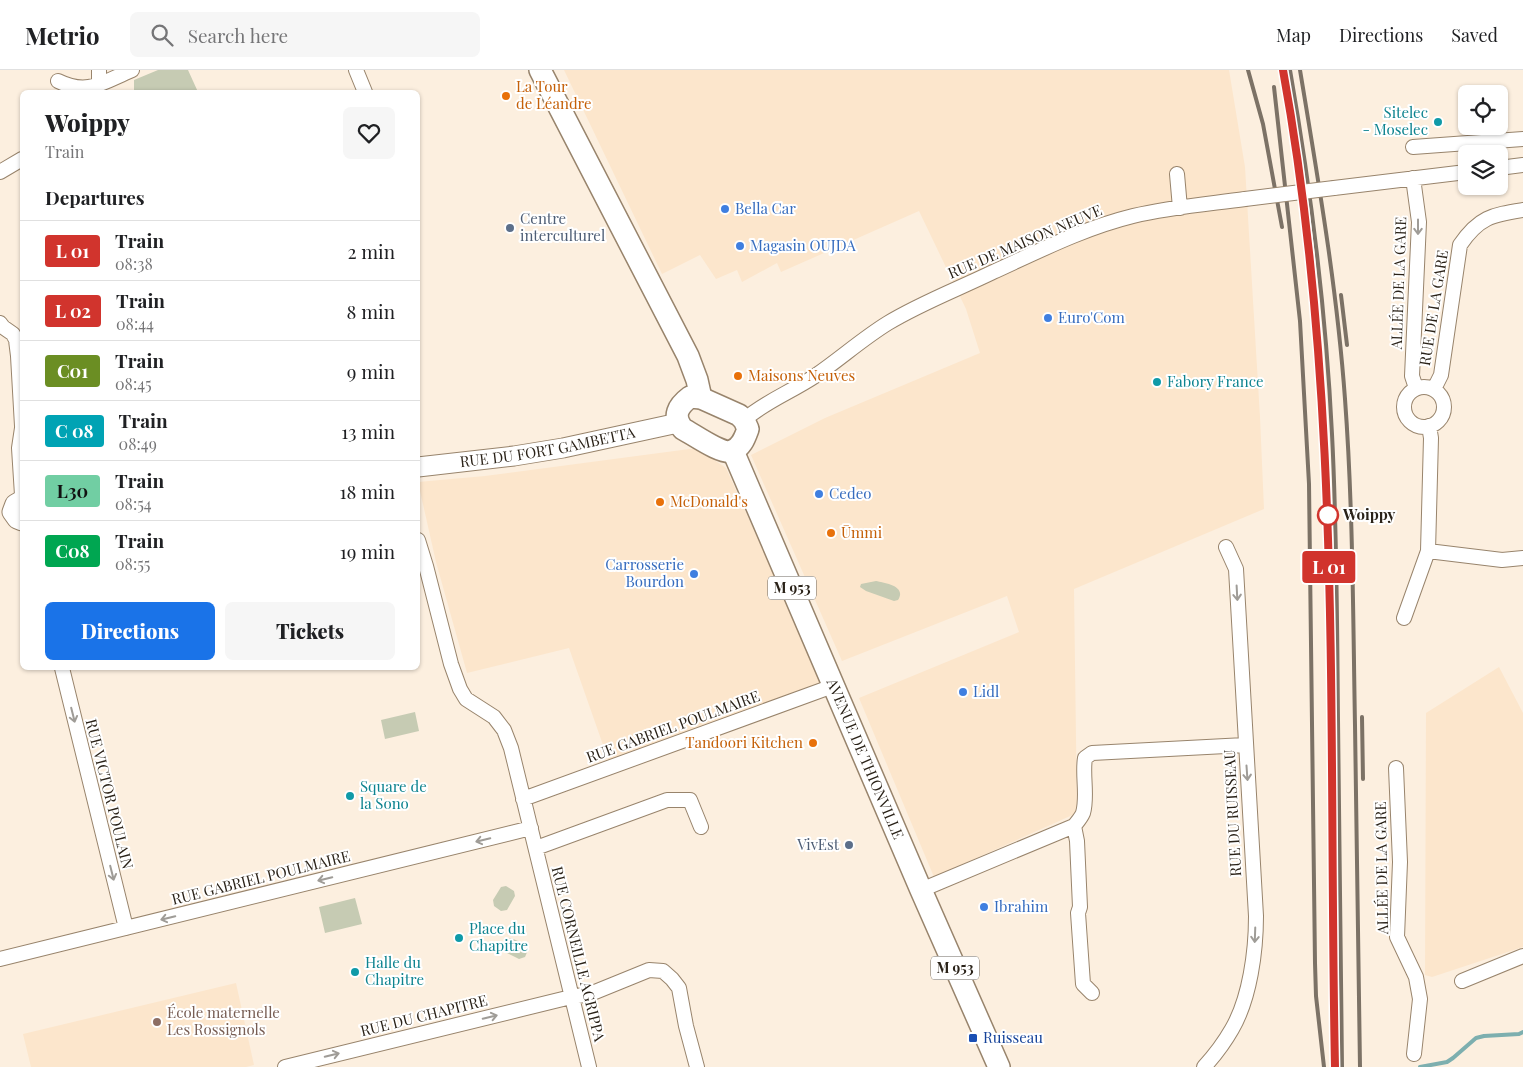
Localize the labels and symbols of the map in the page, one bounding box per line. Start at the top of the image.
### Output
place label: La Tour de Léandre [516,76,592,113]
marker: La Tour de Léandre [500,90,512,102]
place label: Sitelec - Moselec [1362,102,1428,139]
marker: Sitelec - Moselec [1432,116,1444,128]
place label: Bella Car [735,198,796,218]
street label: RUE DE MAISON NEUVE [945,200,1105,283]
marker: Bella Car [719,203,731,215]
place label: Centre interculturel [520,208,605,245]
street label: ALLÉE DE LA GARE [1386,216,1410,351]
one-way arrow [1413,218,1423,234]
marker: Centre interculturel [504,222,516,234]
place label: Magasin OUJDA [750,235,856,255]
marker: Magasin OUJDA [734,240,746,252]
street label: RUE DE LA GARE [1414,249,1452,367]
place label: Euro'Com [1058,307,1126,327]
marker: Euro'Com [1042,312,1054,324]
place label: Maisons Neuves [748,365,855,385]
marker: Maisons Neuves [732,370,744,382]
place label: Fabory France [1167,371,1264,391]
marker: Fabory France [1151,376,1163,388]
street label: RUE DU FORT GAMBETTA [459,421,637,471]
place label: Cedeo [829,483,871,503]
marker: Cedeo [813,488,825,500]
place label: McDonald's [670,491,748,511]
marker: McDonald's [654,496,666,508]
marker: Woippy [1317,504,1339,526]
place label: Woippy [1342,504,1395,524]
place label: Ūmmi [841,522,883,542]
marker: Ūmmi [825,527,837,539]
line badge: L 01 [1294,551,1364,583]
place label: Carrosserie Bourdon [605,554,684,591]
marker: Carrosserie Bourdon [688,568,700,580]
road number: M 953 [768,576,816,600]
one-way arrow [1233,585,1242,601]
street label: AVENUE DE THIONVILLE [822,674,909,842]
place label: Lidl [973,681,999,701]
street label: RUE GABRIEL POULMAIRE [583,685,762,767]
marker: Lidl [957,686,969,698]
one-way arrow [69,706,79,722]
street label: RUE VICTOR POULAIN [82,717,138,871]
place label: Tandoori Kitchen [685,732,803,752]
marker: Tandoori Kitchen [807,737,819,749]
street label: RUE DU RUISSEAU [1219,749,1245,877]
one-way arrow [1242,765,1251,781]
place label: Square de la Sono [360,776,427,813]
marker: Square de la Sono [344,790,356,802]
street label: ALLÉE DE LA GARE [1370,801,1392,936]
place label: VivEst [796,834,840,854]
one-way arrow [476,836,492,845]
marker: VivEst [843,839,855,851]
street label: RUE GABRIEL POULMAIRE [169,845,352,909]
one-way arrow [108,864,117,880]
street label: RUE CORNEILLE AGRIPPA [548,864,611,1044]
one-way arrow [318,875,334,884]
place label: Ibrahim [994,896,1049,916]
marker: Ibrahim [978,901,990,913]
one-way arrow [160,914,176,923]
place label: Place du Chapitre [469,918,528,955]
one-way arrow [1251,927,1260,943]
marker: Place du Chapitre [453,932,465,944]
place label: Halle du Chapitre [365,952,424,989]
road number: M 953 [931,956,979,980]
marker: Halle du Chapitre [349,966,361,978]
street label: RUE DU CHAPITRE [358,990,489,1040]
place label: École maternelle Les Rossignols [167,1002,280,1039]
one-way arrow [482,1012,498,1021]
marker: École maternelle Les Rossignols [151,1016,163,1028]
place label: Ruisseau [983,1027,1043,1047]
marker: Ruisseau [967,1032,979,1044]
one-way arrow [324,1050,340,1059]

